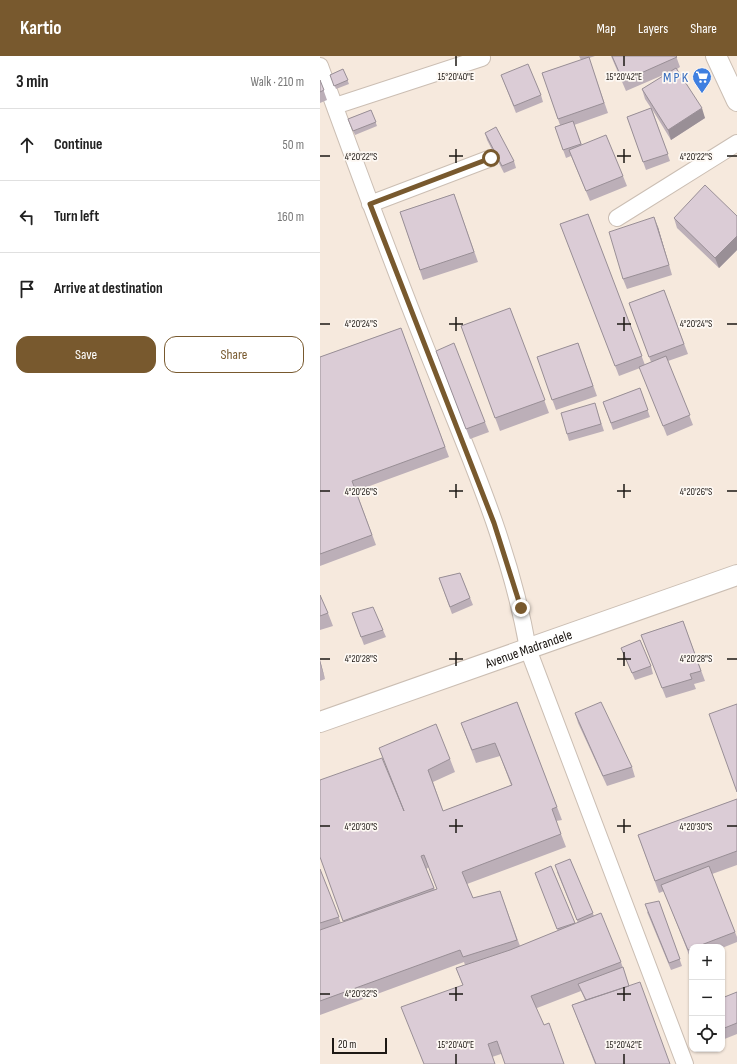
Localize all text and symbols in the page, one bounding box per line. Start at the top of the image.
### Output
text: Kartio [20,17,62,40]
text: Map [596,20,616,37]
text: Layers [638,20,668,37]
text: Share [690,20,717,37]
supermarket icon: M P K [691,66,713,94]
place label: M P K [663,69,689,86]
text: 15°20'40"E [438,71,474,83]
text: 15°20'42"E [606,71,642,83]
text: 3 min [16,72,49,92]
text: Walk · 210 m [251,74,304,90]
icon: ahead [16,134,38,156]
text: Continue [54,135,103,154]
text: 50 m [283,137,304,153]
route start [482,149,500,167]
text: 4°20'22"S [345,151,377,163]
text: 4°20'22"S [680,151,712,163]
icon: left [16,206,38,228]
text: Turn left [54,207,99,226]
text: 160 m [278,209,304,225]
icon: arrive [16,278,38,300]
text: Arrive at destination [54,279,163,298]
text: 4°20'24"S [345,318,377,330]
text: 4°20'24"S [680,318,712,330]
button: Save [16,336,156,373]
button: Share [164,336,304,373]
text: 4°20'26"S [345,486,377,498]
text: 4°20'26"S [680,486,712,498]
route end [512,599,530,617]
street label: Avenue Madrandele [482,625,574,672]
text: 4°20'28"S [345,653,377,665]
text: 4°20'28"S [680,653,712,665]
text: 4°20'30"S [345,821,377,833]
text: 4°20'30"S [680,821,712,833]
map controls [689,944,725,1052]
button: + [689,944,725,980]
button: − [689,980,725,1016]
text: 4°20'32"S [345,988,377,1000]
button: locate [689,1016,725,1052]
scale bar [332,1036,387,1055]
text: 20 m [338,1038,356,1051]
text: 15°20'40"E [438,1039,474,1051]
text: 15°20'42"E [606,1039,642,1051]

